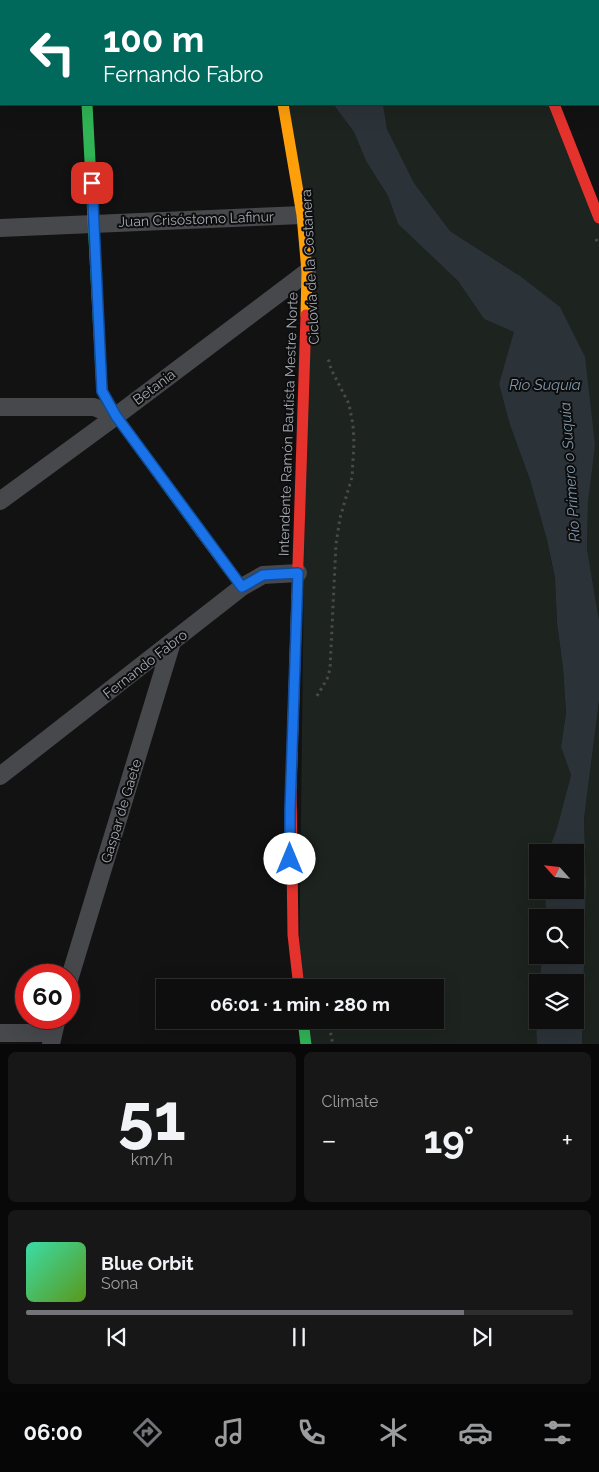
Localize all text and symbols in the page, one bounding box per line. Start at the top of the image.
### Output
text: 100 m [103,19,204,60]
icon: left [20,20,85,85]
text: Fernando Fabro [103,61,263,87]
pin [71,162,113,204]
icon: arrive [78,169,106,197]
street label: Ciclovía de la Costanera [298,189,322,345]
street label: Juan Crisóstomo Lafinur [118,208,274,230]
street label: Intendente Ramón Bautista Mestre Norte [275,292,301,556]
street label: Betania [130,366,178,408]
water label: Río Suquía [509,376,581,394]
water label: Río Primero o Suquía [556,402,584,542]
street label: Fernando Fabro [100,626,190,702]
street label: Gaspar de Gaete [98,757,144,865]
position arrow [263,832,315,884]
north arrow [529,844,584,899]
map controls [529,844,584,1029]
button: search [529,909,584,964]
speed limit sign: 60 [15,964,80,1029]
button: layers [529,974,584,1029]
text: 06:01 · 1 min · 280 m [210,993,390,1015]
text: 51 [118,1079,186,1155]
text: Climate [322,1092,378,1111]
text: 19° [424,1117,474,1162]
text: − [322,1124,337,1157]
text: + [561,1124,573,1157]
text: km/h [131,1150,173,1169]
text: Blue Orbit [101,1252,193,1274]
text: Sona [101,1274,138,1293]
icon: previous [103,1323,131,1351]
icon: pause [285,1323,313,1351]
icon: next [468,1323,496,1351]
icon: directions [130,1415,165,1450]
icon: music [212,1415,247,1450]
icon: phone [294,1415,329,1450]
icon: climate [376,1415,411,1450]
icon: car [458,1415,493,1450]
icon: filters [540,1415,575,1450]
text: 06:00 [24,1419,83,1445]

